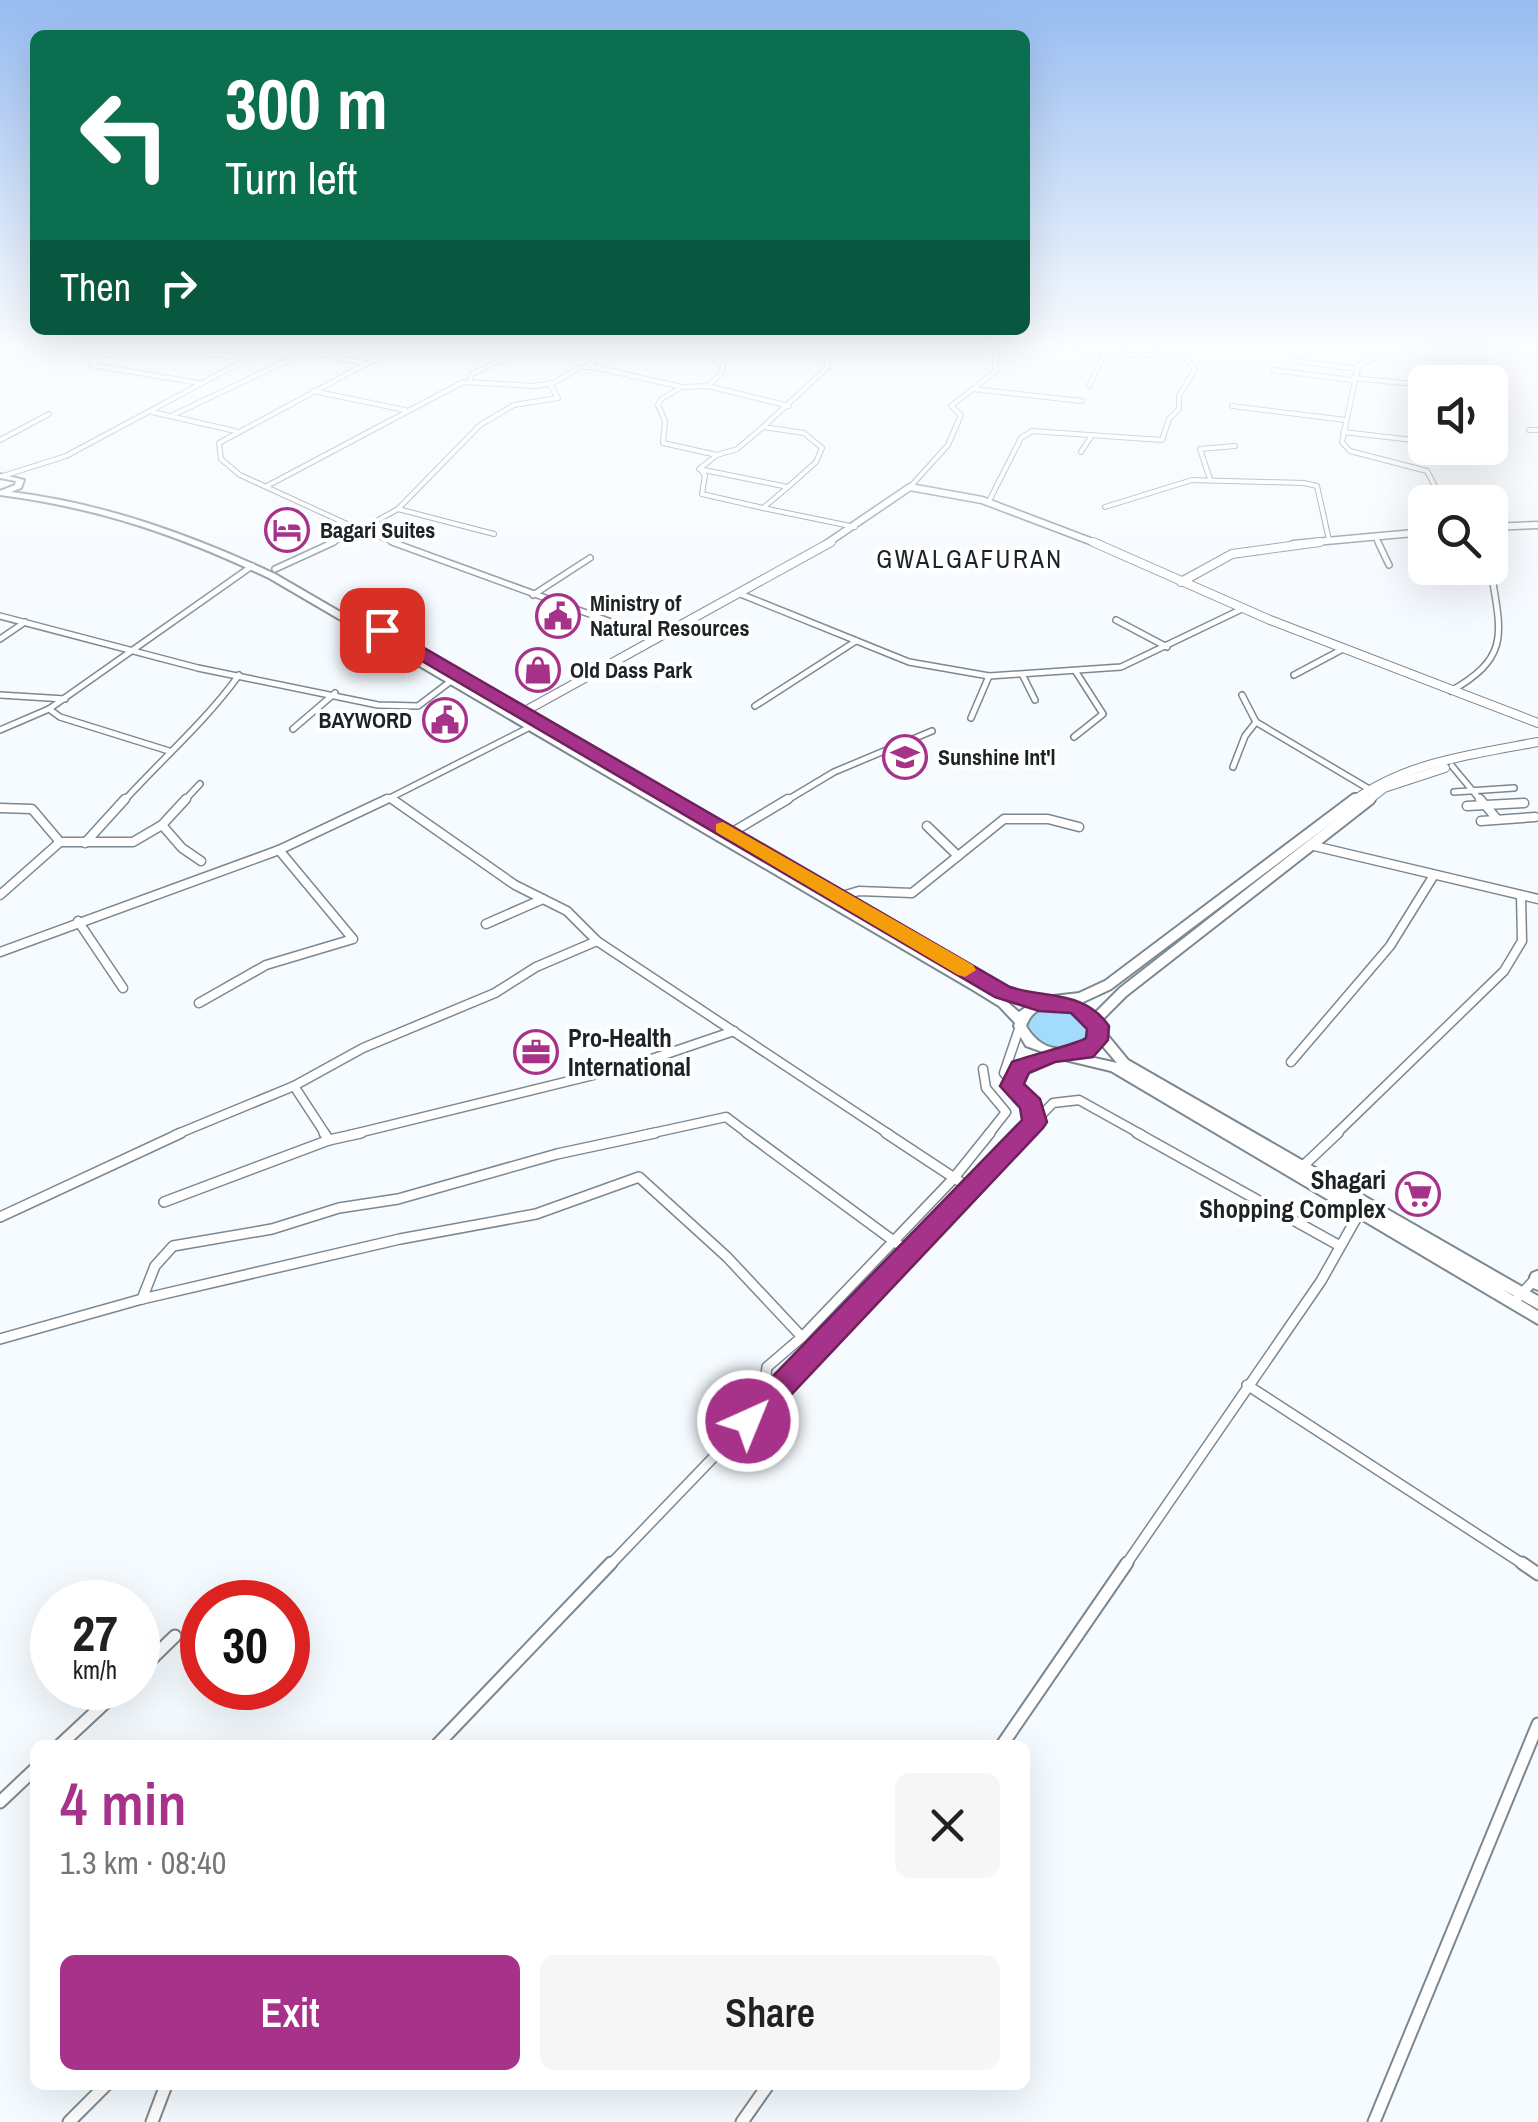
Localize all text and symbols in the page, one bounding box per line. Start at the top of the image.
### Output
text: 300 m [225,57,388,151]
icon: left [60,70,190,200]
text: Turn left [225,147,357,208]
icon: right [151,260,206,315]
text: Then [60,262,131,313]
map controls [1408,365,1508,585]
button: sound [1408,365,1508,465]
button: search [1408,485,1508,585]
hotel icon: Bagari Suites [264,507,310,553]
place label: Bagari Suites [320,515,435,545]
district label: GWALGAFURAN [876,542,1064,576]
pin [340,588,425,673]
place label: Ministry of Natural Resources [590,588,749,643]
public building icon: Ministry of Natural Resources [535,593,581,639]
icon: arrive [355,603,410,658]
shop icon: Old Dass Park [515,647,561,693]
place label: Old Dass Park [570,655,693,685]
public building icon: BAYWORD [422,697,468,743]
place label: BAYWORD [318,705,412,735]
school or university icon: Sunshine Int'l [882,734,928,780]
place label: Sunshine Int'l [938,742,1056,772]
place label: Pro-Health International [568,1021,691,1084]
office icon: Pro-Health International [513,1029,559,1075]
place label: Shagari Shopping Complex [1199,1163,1387,1226]
supermarket icon: Shagari Shopping Complex [1395,1171,1441,1217]
position arrow [696,1369,800,1473]
speed limit sign: 30 [180,1580,310,1710]
text: 27 [72,1599,118,1667]
text: km/h [73,1653,117,1687]
text: 4 min [60,1763,187,1844]
button: close [895,1773,1000,1878]
text: 1.3 km · 08:40 [60,1841,226,1884]
button: Exit [60,1955,520,2070]
button: Share [540,1955,1000,2070]

